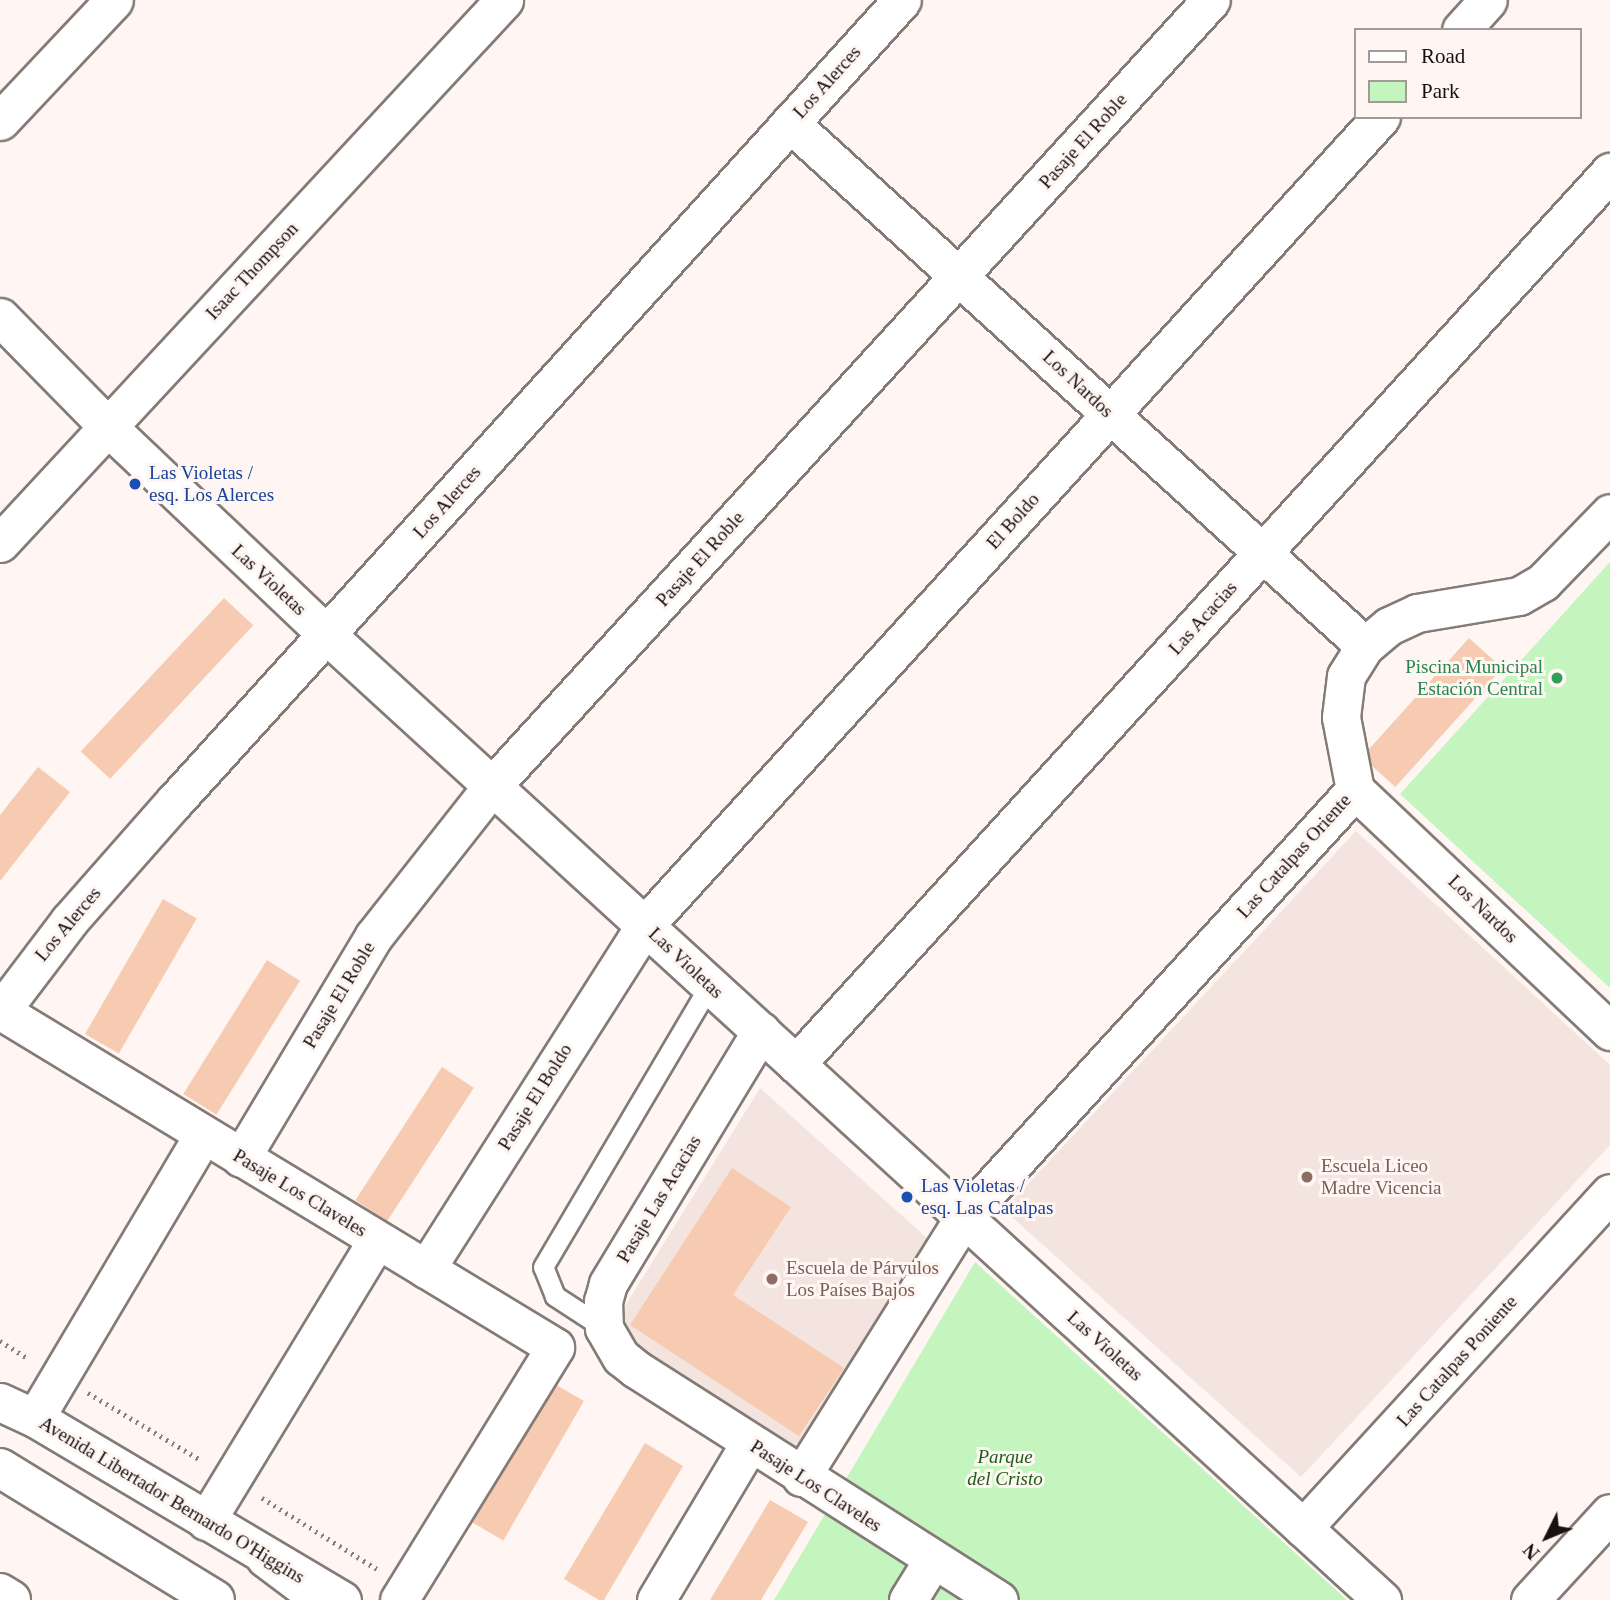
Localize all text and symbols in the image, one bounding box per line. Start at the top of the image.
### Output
legend [1354,28,1582,119]
street label: Los Alerces [788,40,866,124]
text: Road [1421,44,1465,68]
text: Park [1421,79,1460,103]
street label: Pasaje El Roble [1034,89,1132,193]
street label: Isaac Thompson [201,217,303,325]
street label: Los Nardos [1038,346,1118,422]
street label: Los Alerces [408,460,486,544]
place label: Las Violetas / esq. Los Alerces [149,462,275,506]
marker: Las Violetas / esq. Los Alerces [127,476,143,492]
street label: El Boldo [982,488,1044,554]
street label: Pasaje El Roble [651,507,749,611]
street label: Las Violetas [227,539,311,621]
street label: Las Acacias [1164,576,1242,660]
place label: Piscina Municipal Estación Central [1405,656,1543,700]
marker: Piscina Municipal Estación Central [1549,670,1565,686]
street label: Las Catalpas Oriente [1232,789,1356,923]
street label: Los Nardos [1443,870,1523,948]
street label: Los Alerces [30,882,106,966]
street label: Las Violetas [644,922,728,1004]
street label: Pasaje El Roble [298,938,380,1052]
street label: Pasaje El Boldo [493,1039,577,1155]
street label: Pasaje Las Acacias [612,1131,706,1267]
street label: Pasaje Los Claveles [229,1144,371,1242]
place label: Escuela Liceo Madre Vicencia [1321,1155,1442,1199]
marker: Escuela Liceo Madre Vicencia [1299,1169,1315,1185]
place label: Las Violetas / esq. Las Catalpas [921,1175,1053,1219]
marker: Las Violetas / esq. Las Catalpas [899,1189,915,1205]
place label: Escuela de Párvulos Los Países Bajos [786,1257,939,1301]
marker: Escuela de Párvulos Los Países Bajos [764,1271,780,1287]
street label: Las Catalpas Poniente [1392,1291,1522,1431]
street label: Las Violetas [1062,1306,1148,1386]
street label: Avenida Libertador Bernardo O'Higgins [35,1412,309,1588]
street label: Pasaje Los Claveles [746,1435,886,1537]
park label: Parque del Cristo [967,1446,1043,1490]
north arrow [1512,1502,1582,1572]
text: N [1519,1539,1544,1564]

